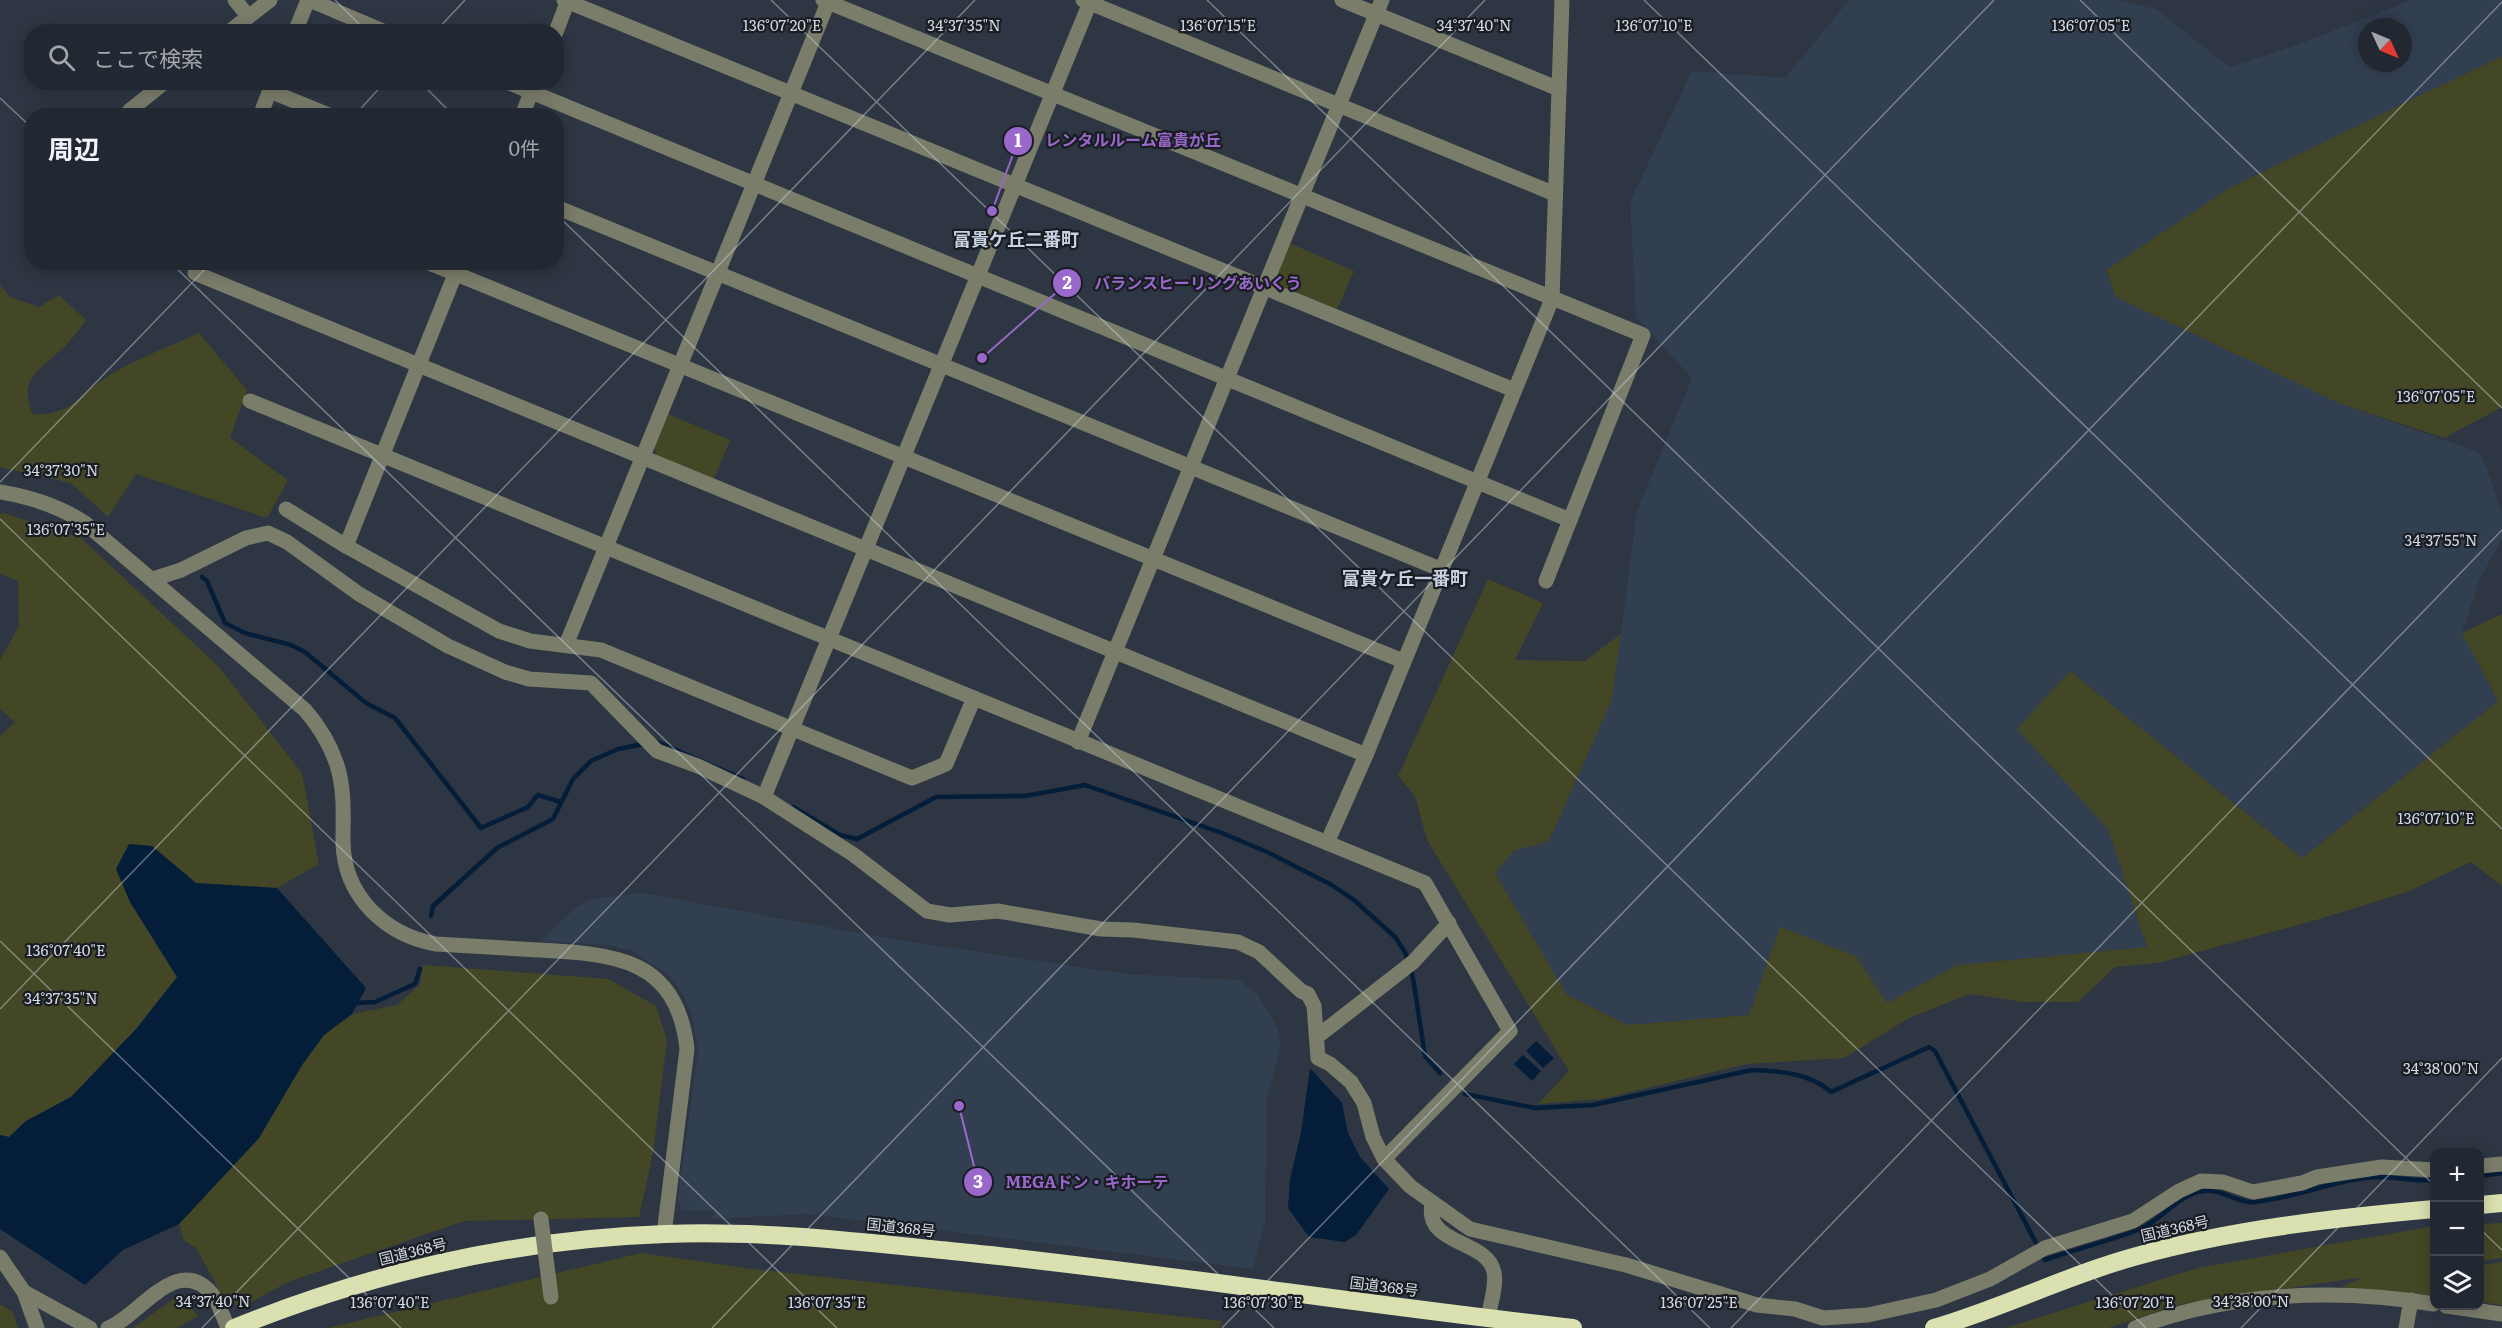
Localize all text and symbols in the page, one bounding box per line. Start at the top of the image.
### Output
text: 136°07'20"E [743,13,821,36]
text: 34°37'35"N [927,13,1001,36]
text: 136°07'15"E [1180,13,1256,36]
text: 34°37'40"N [1436,13,1512,36]
text: 136°07'10"E [1615,13,1693,36]
text: 136°07'05"E [2052,13,2130,36]
north arrow [2358,18,2412,72]
search box [24,24,564,90]
icon: search [45,41,78,74]
text: ここで検索 [93,41,203,74]
callout: レンタルルーム富貴が丘 [1003,124,1233,158]
text: 1 [1014,126,1022,153]
text: レンタルルーム富貴が丘 [1045,127,1221,151]
text: 周辺 [48,128,100,167]
text: 0件 [508,132,540,162]
district label: 富貴ケ丘二番町 [953,225,1079,252]
callout: バランスヒーリングあいくう [1052,266,1314,300]
text: 2 [1062,268,1072,295]
text: バランスヒーリングあいくう [1094,270,1302,294]
text: 136°07'05"E [2397,384,2475,407]
text: 34°37'30"N [24,458,98,481]
text: 136°07'35"E [27,517,105,540]
text: 34°37'55"N [2404,528,2478,551]
district label: 富貴ケ丘一番町 [1342,564,1468,591]
text: 136°07'10"E [2397,806,2475,829]
text: 136°07'40"E [26,938,106,961]
text: 34°37'35"N [24,986,98,1009]
text: 34°38'00"N [2403,1056,2479,1079]
map controls [2430,1148,2484,1310]
button: + [2430,1148,2484,1202]
callout: MEGAドン・キホーテ [963,1165,1180,1199]
text: 3 [973,1167,983,1194]
text: MEGAドン・キホーテ [1006,1169,1168,1193]
button: − [2430,1202,2484,1256]
street label: 国道368号 [2138,1209,2211,1247]
street label: 国道368号 [865,1211,937,1242]
street label: 国道368号 [376,1231,449,1270]
button: layers [2430,1256,2484,1310]
street label: 国道368号 [1348,1270,1420,1301]
text: 34°37'40"N [175,1289,251,1312]
text: 34°38'00"N [2213,1289,2289,1312]
text: 136°07'40"E [350,1290,430,1313]
text: 136°07'35"E [788,1290,866,1313]
text: 136°07'30"E [1223,1290,1303,1313]
text: 136°07'25"E [1660,1290,1738,1313]
text: 136°07'20"E [2096,1290,2174,1313]

